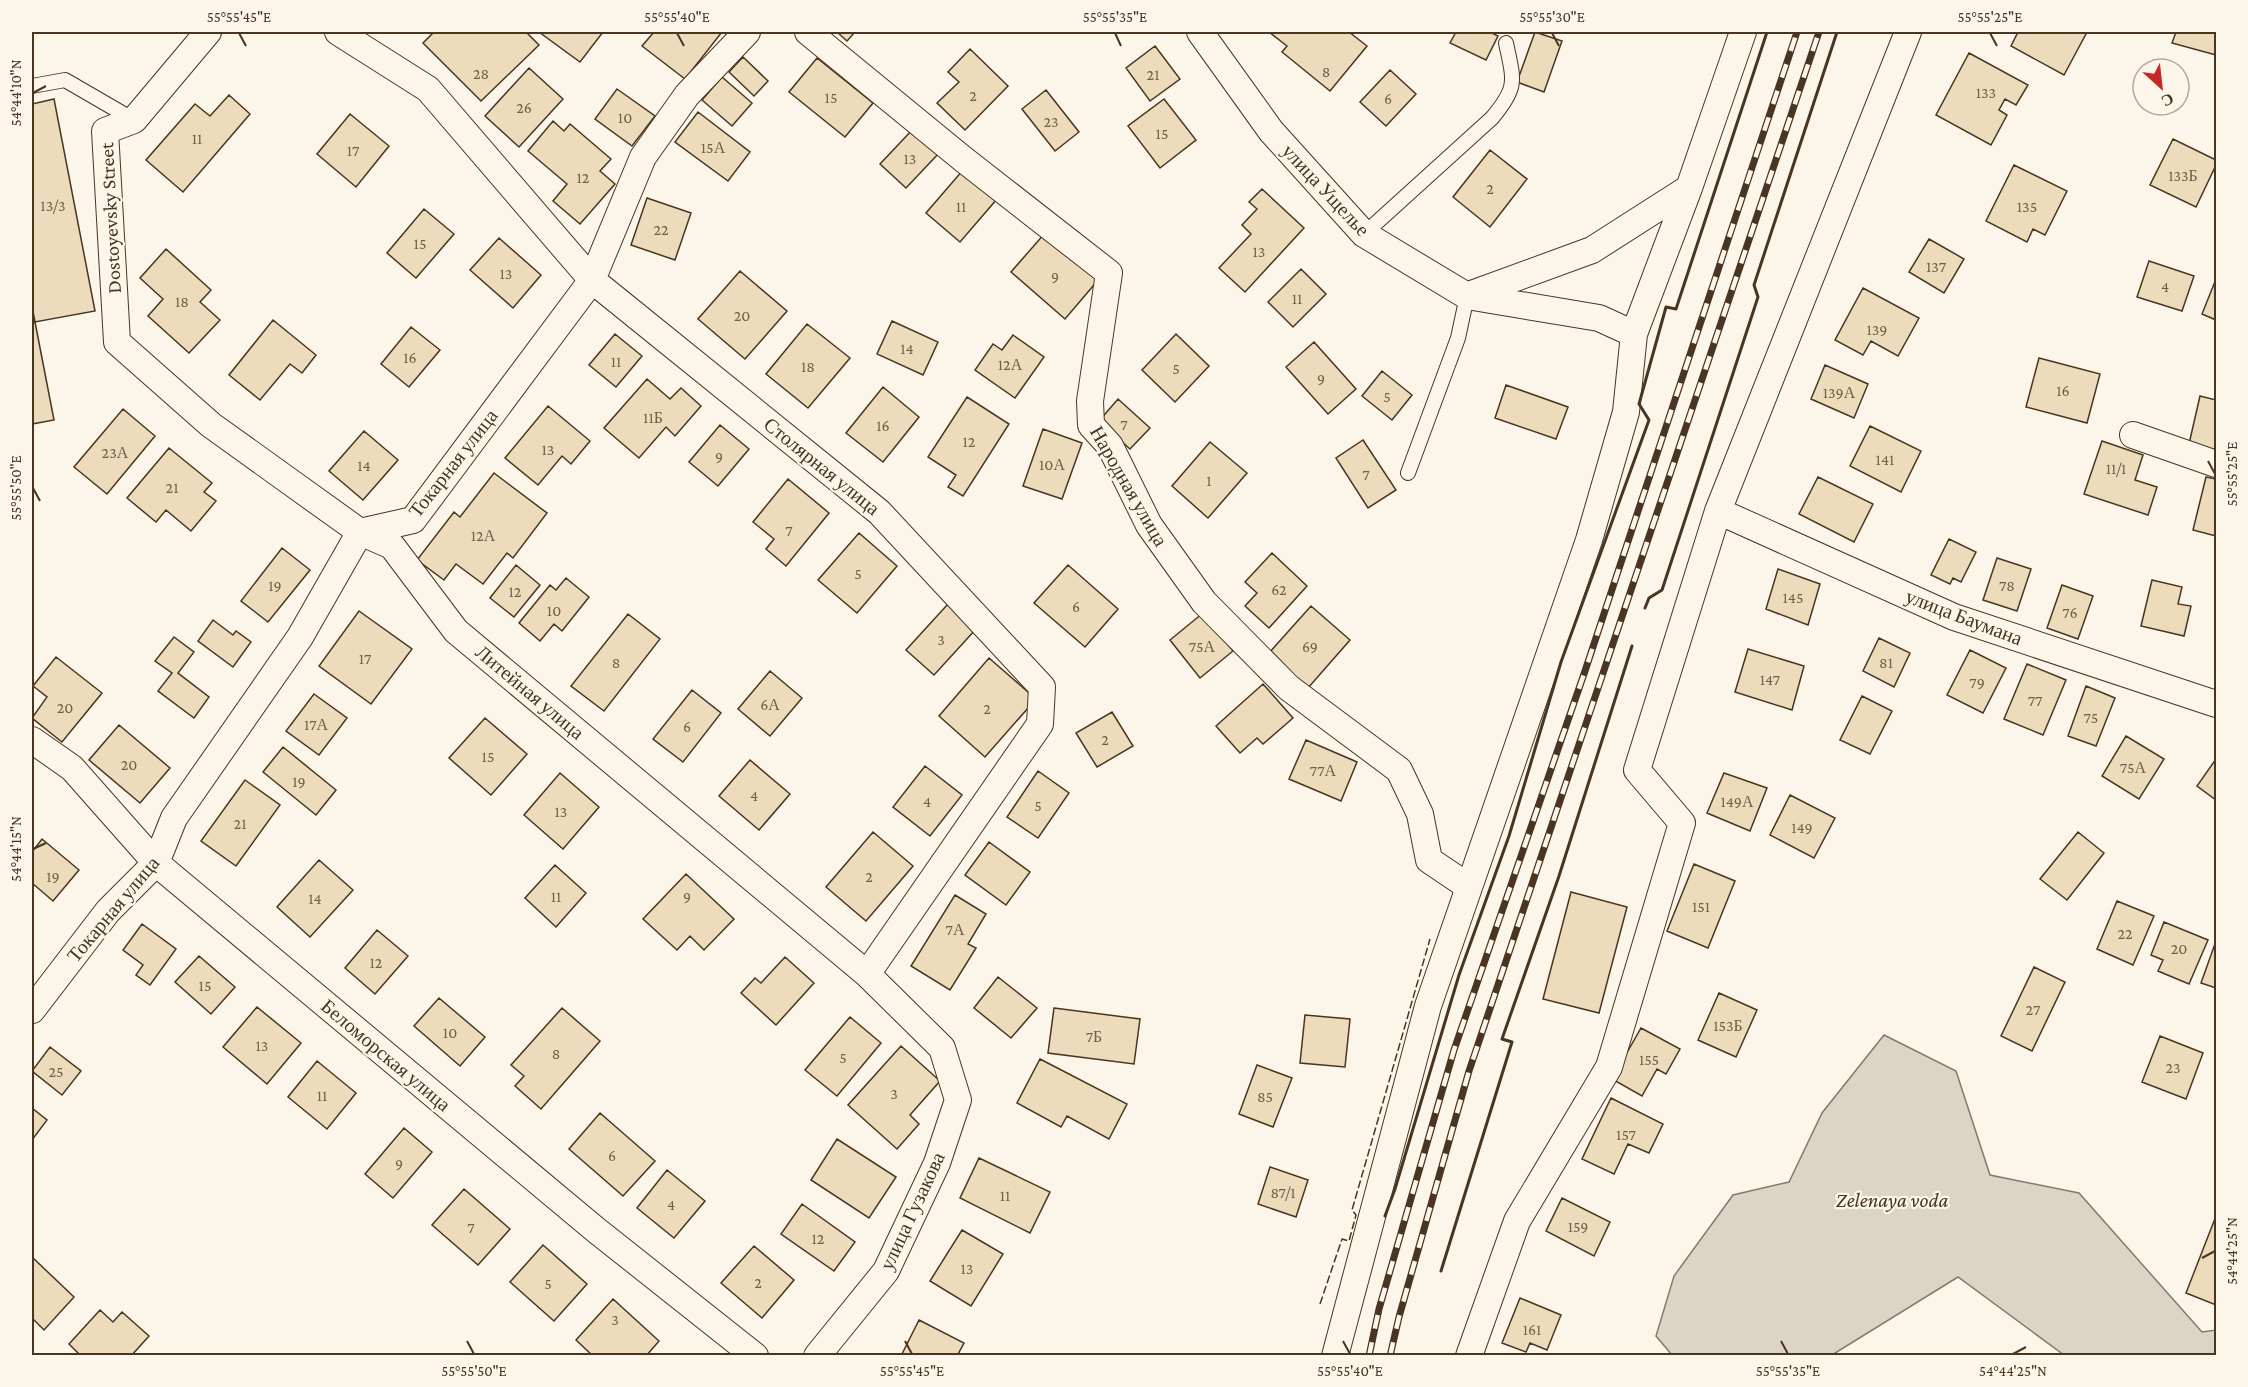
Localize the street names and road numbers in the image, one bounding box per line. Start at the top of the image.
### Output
street label: улица Ущелье [1277,139,1374,241]
street label: Dostoyevsky Street [95,141,126,294]
street label: Токарная улица [404,405,503,522]
street label: Столярная улица [759,413,884,520]
street label: Народная улица [1085,422,1172,550]
street label: улица Баумана [1902,585,2026,650]
street label: Литейная улица [471,640,589,744]
street label: Токарная улица [62,852,164,967]
street label: Беломорская улица [316,994,455,1116]
street label: улица Гузакова [875,1148,950,1274]

